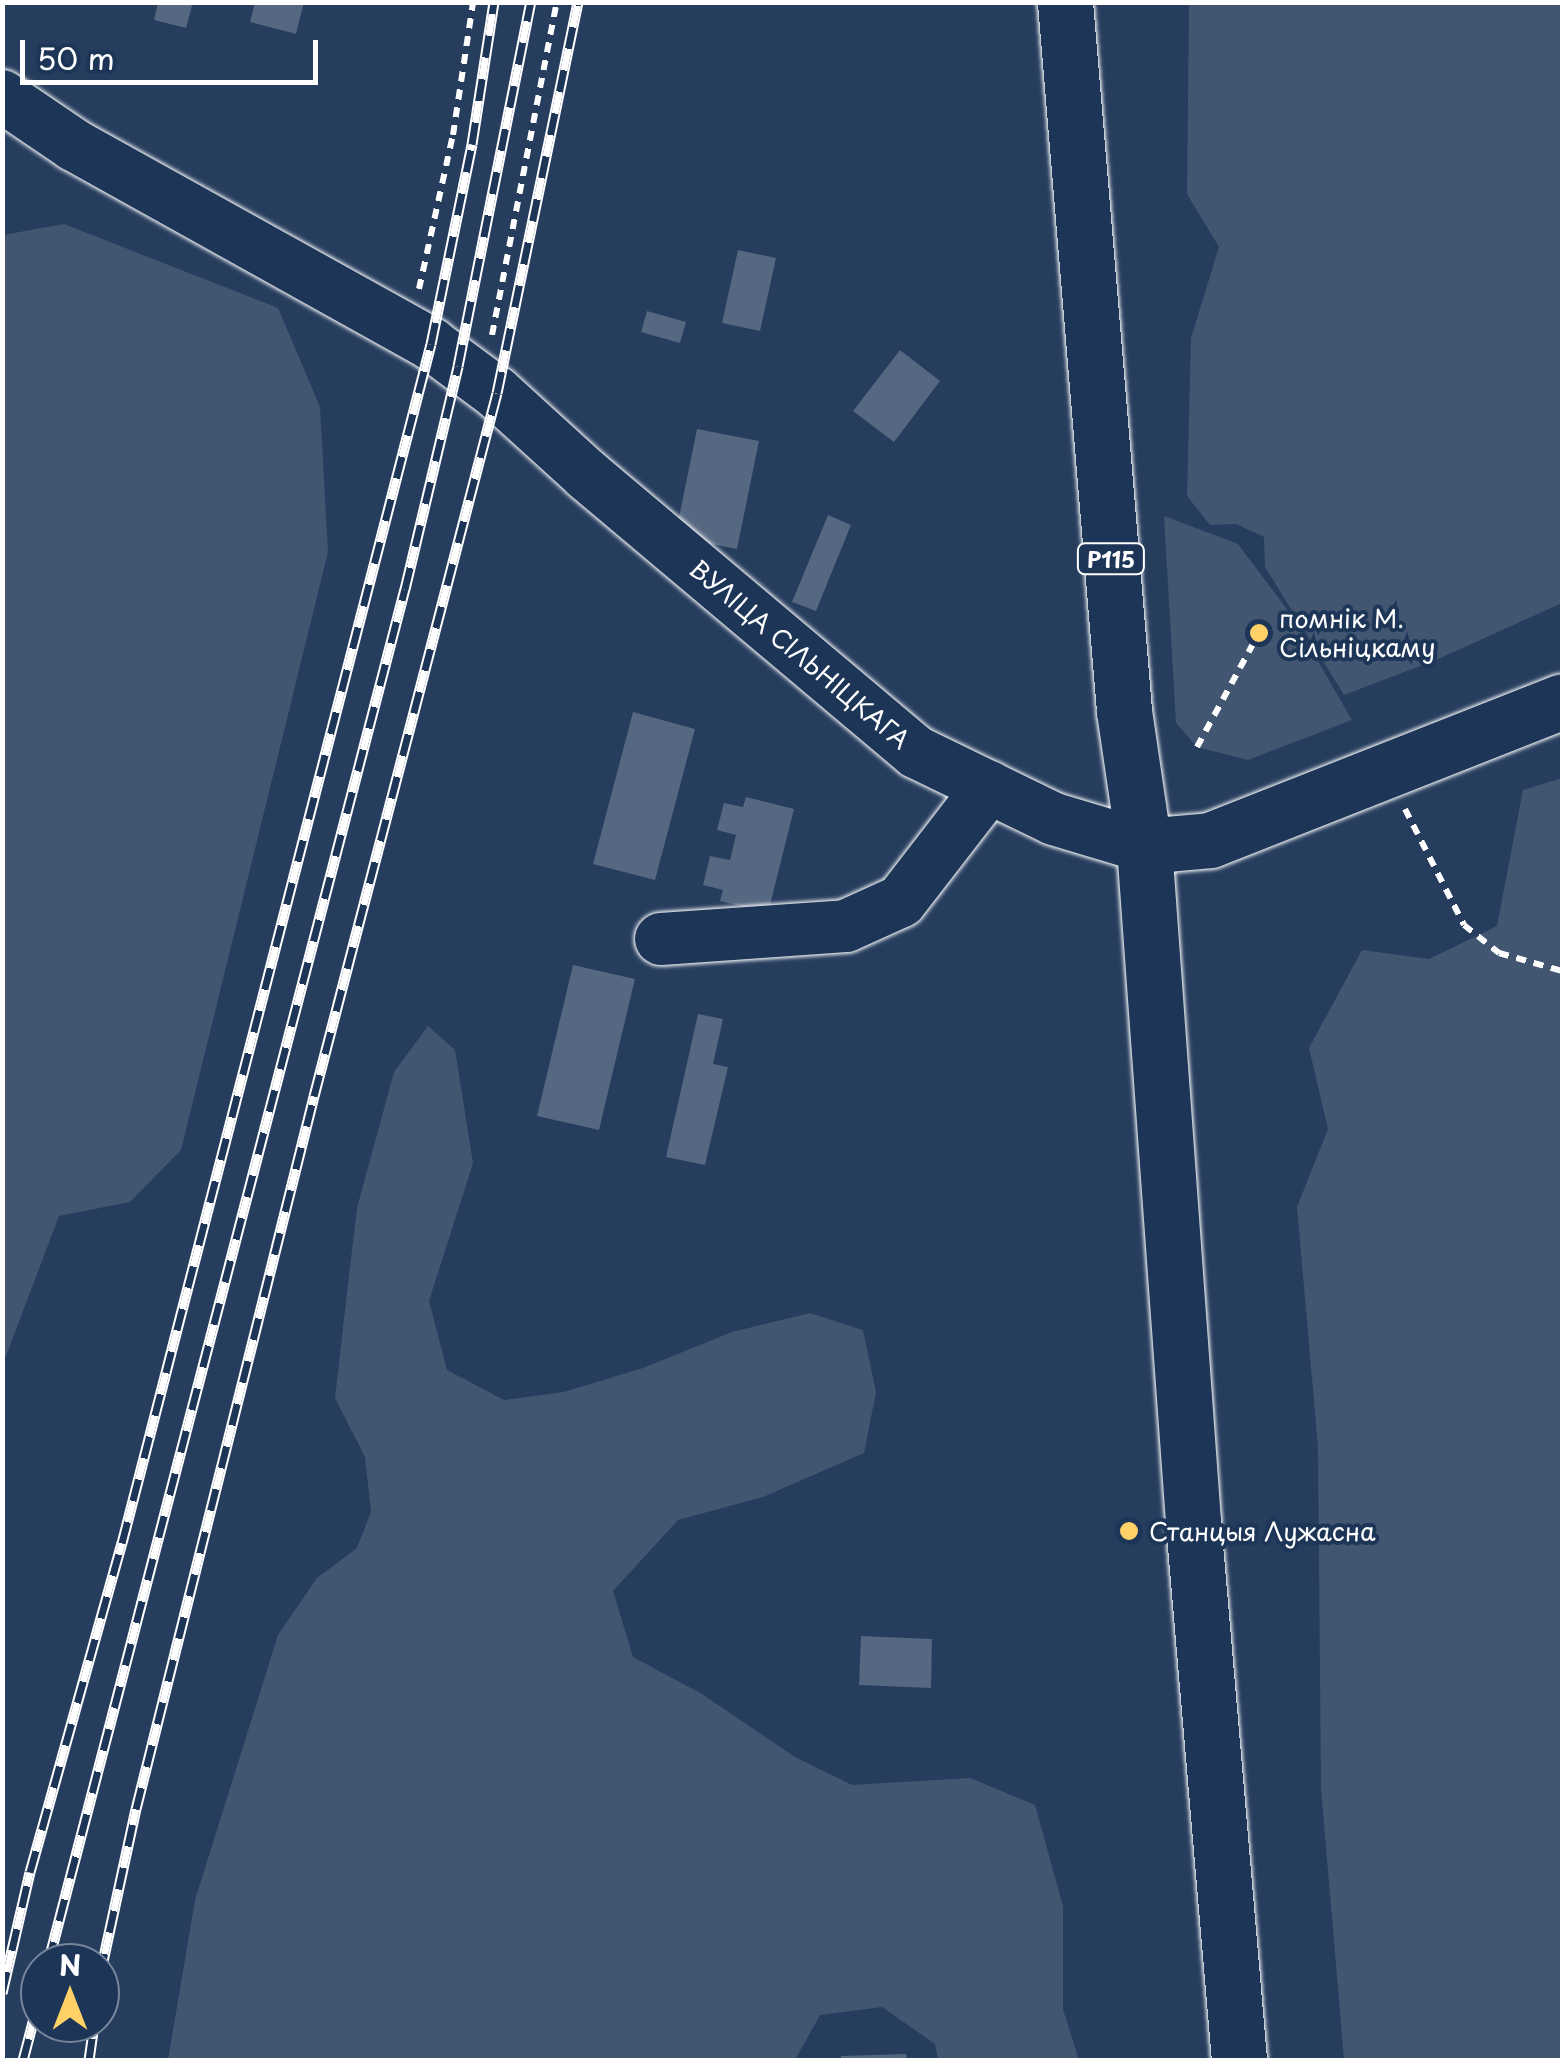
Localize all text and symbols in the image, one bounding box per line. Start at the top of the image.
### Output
scale bar [25,20,322,82]
text: 50 m [37,35,115,80]
road number: Р115 [1076,542,1146,576]
street label: ВУЛІЦА СІЛЬНІЦКАГА [684,553,916,755]
place label: помнік М. Сільніцкаму [1279,604,1436,663]
marker: помнік М. Сільніцкаму [1248,622,1270,644]
place label: Станцыя Лужасна [1149,1516,1376,1546]
marker: Станцыя Лужасна [1118,1520,1140,1542]
north arrow [20,1943,120,2043]
text: N [59,1943,81,1986]

